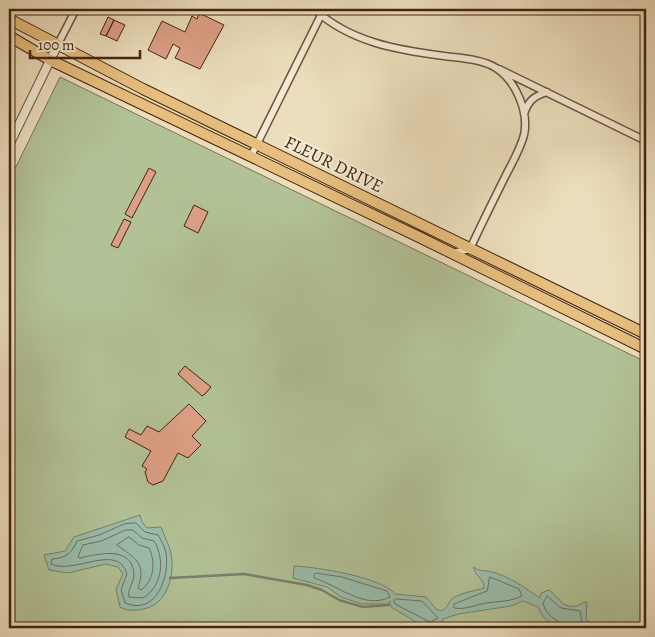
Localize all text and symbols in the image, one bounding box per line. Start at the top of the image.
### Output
scale bar [30,28,140,60]
text: 100 m [38,35,75,55]
street label: FLEUR DRIVE [281,130,387,198]

